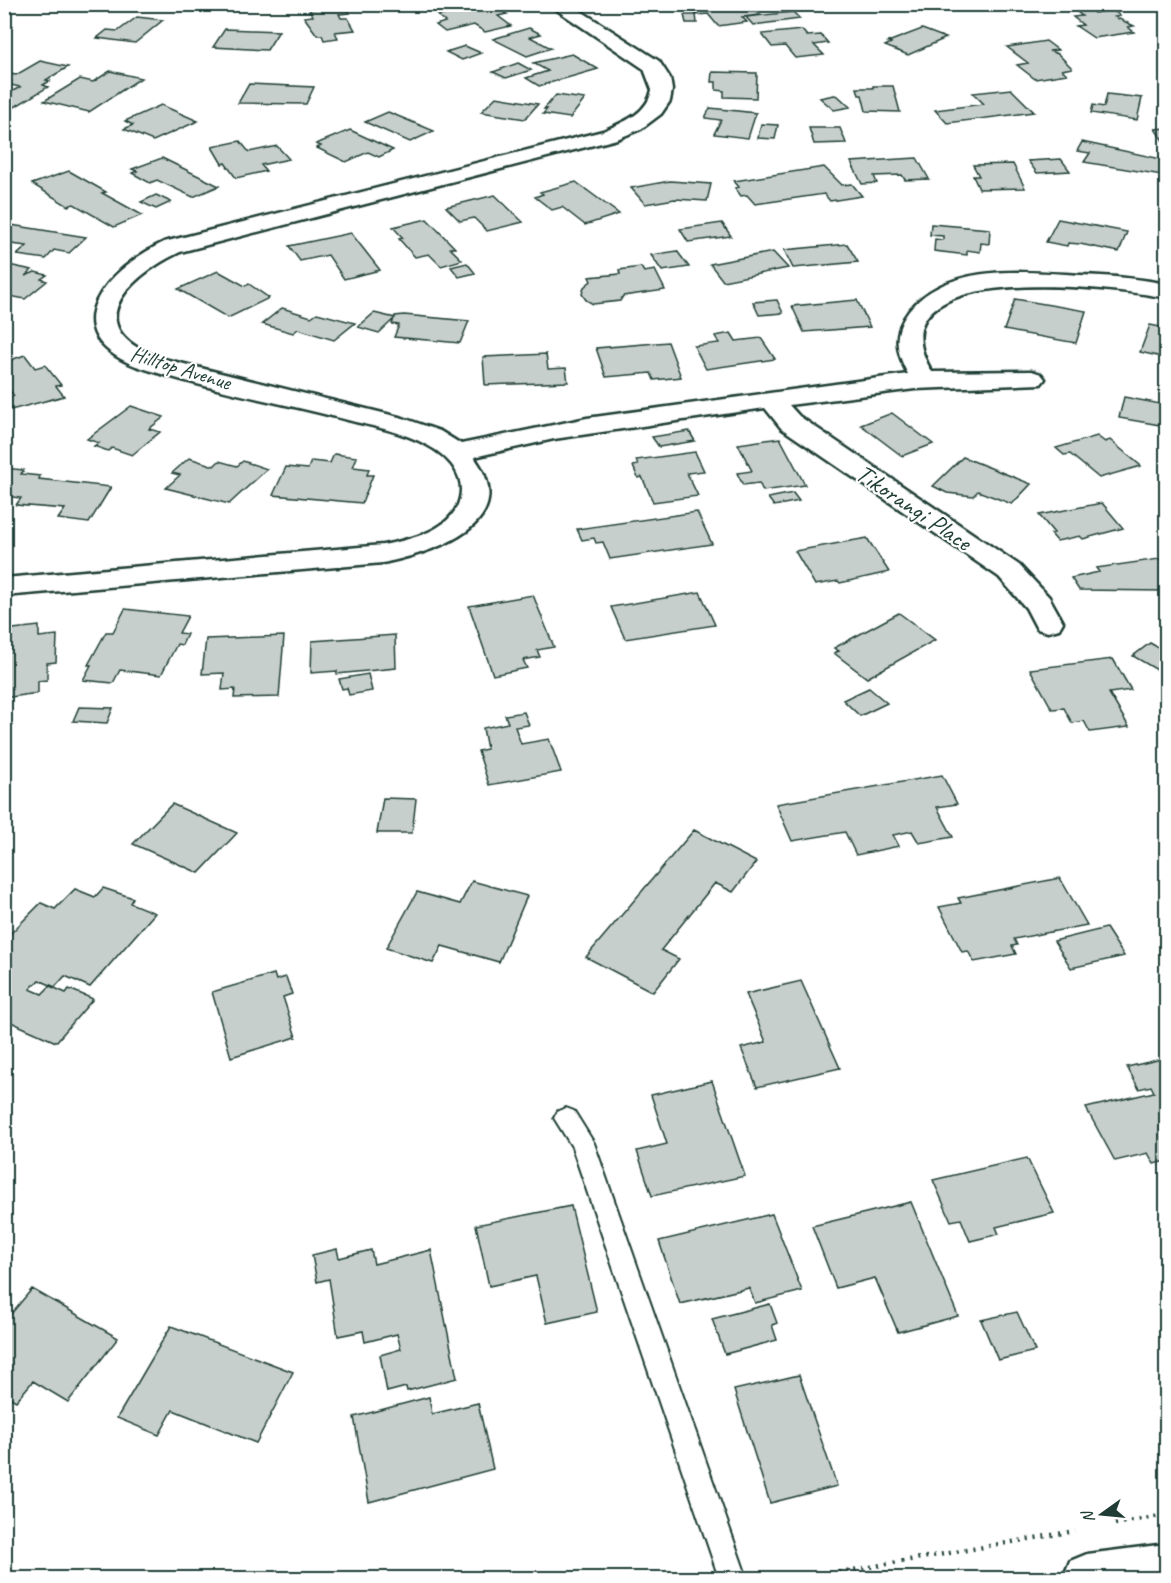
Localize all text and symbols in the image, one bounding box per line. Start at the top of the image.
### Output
street label: Hilltop Avenue [127,339,236,397]
street label: Tikorangi Place [849,457,979,559]
north arrow [1072,1484,1132,1544]
text: N [1077,1507,1099,1525]

